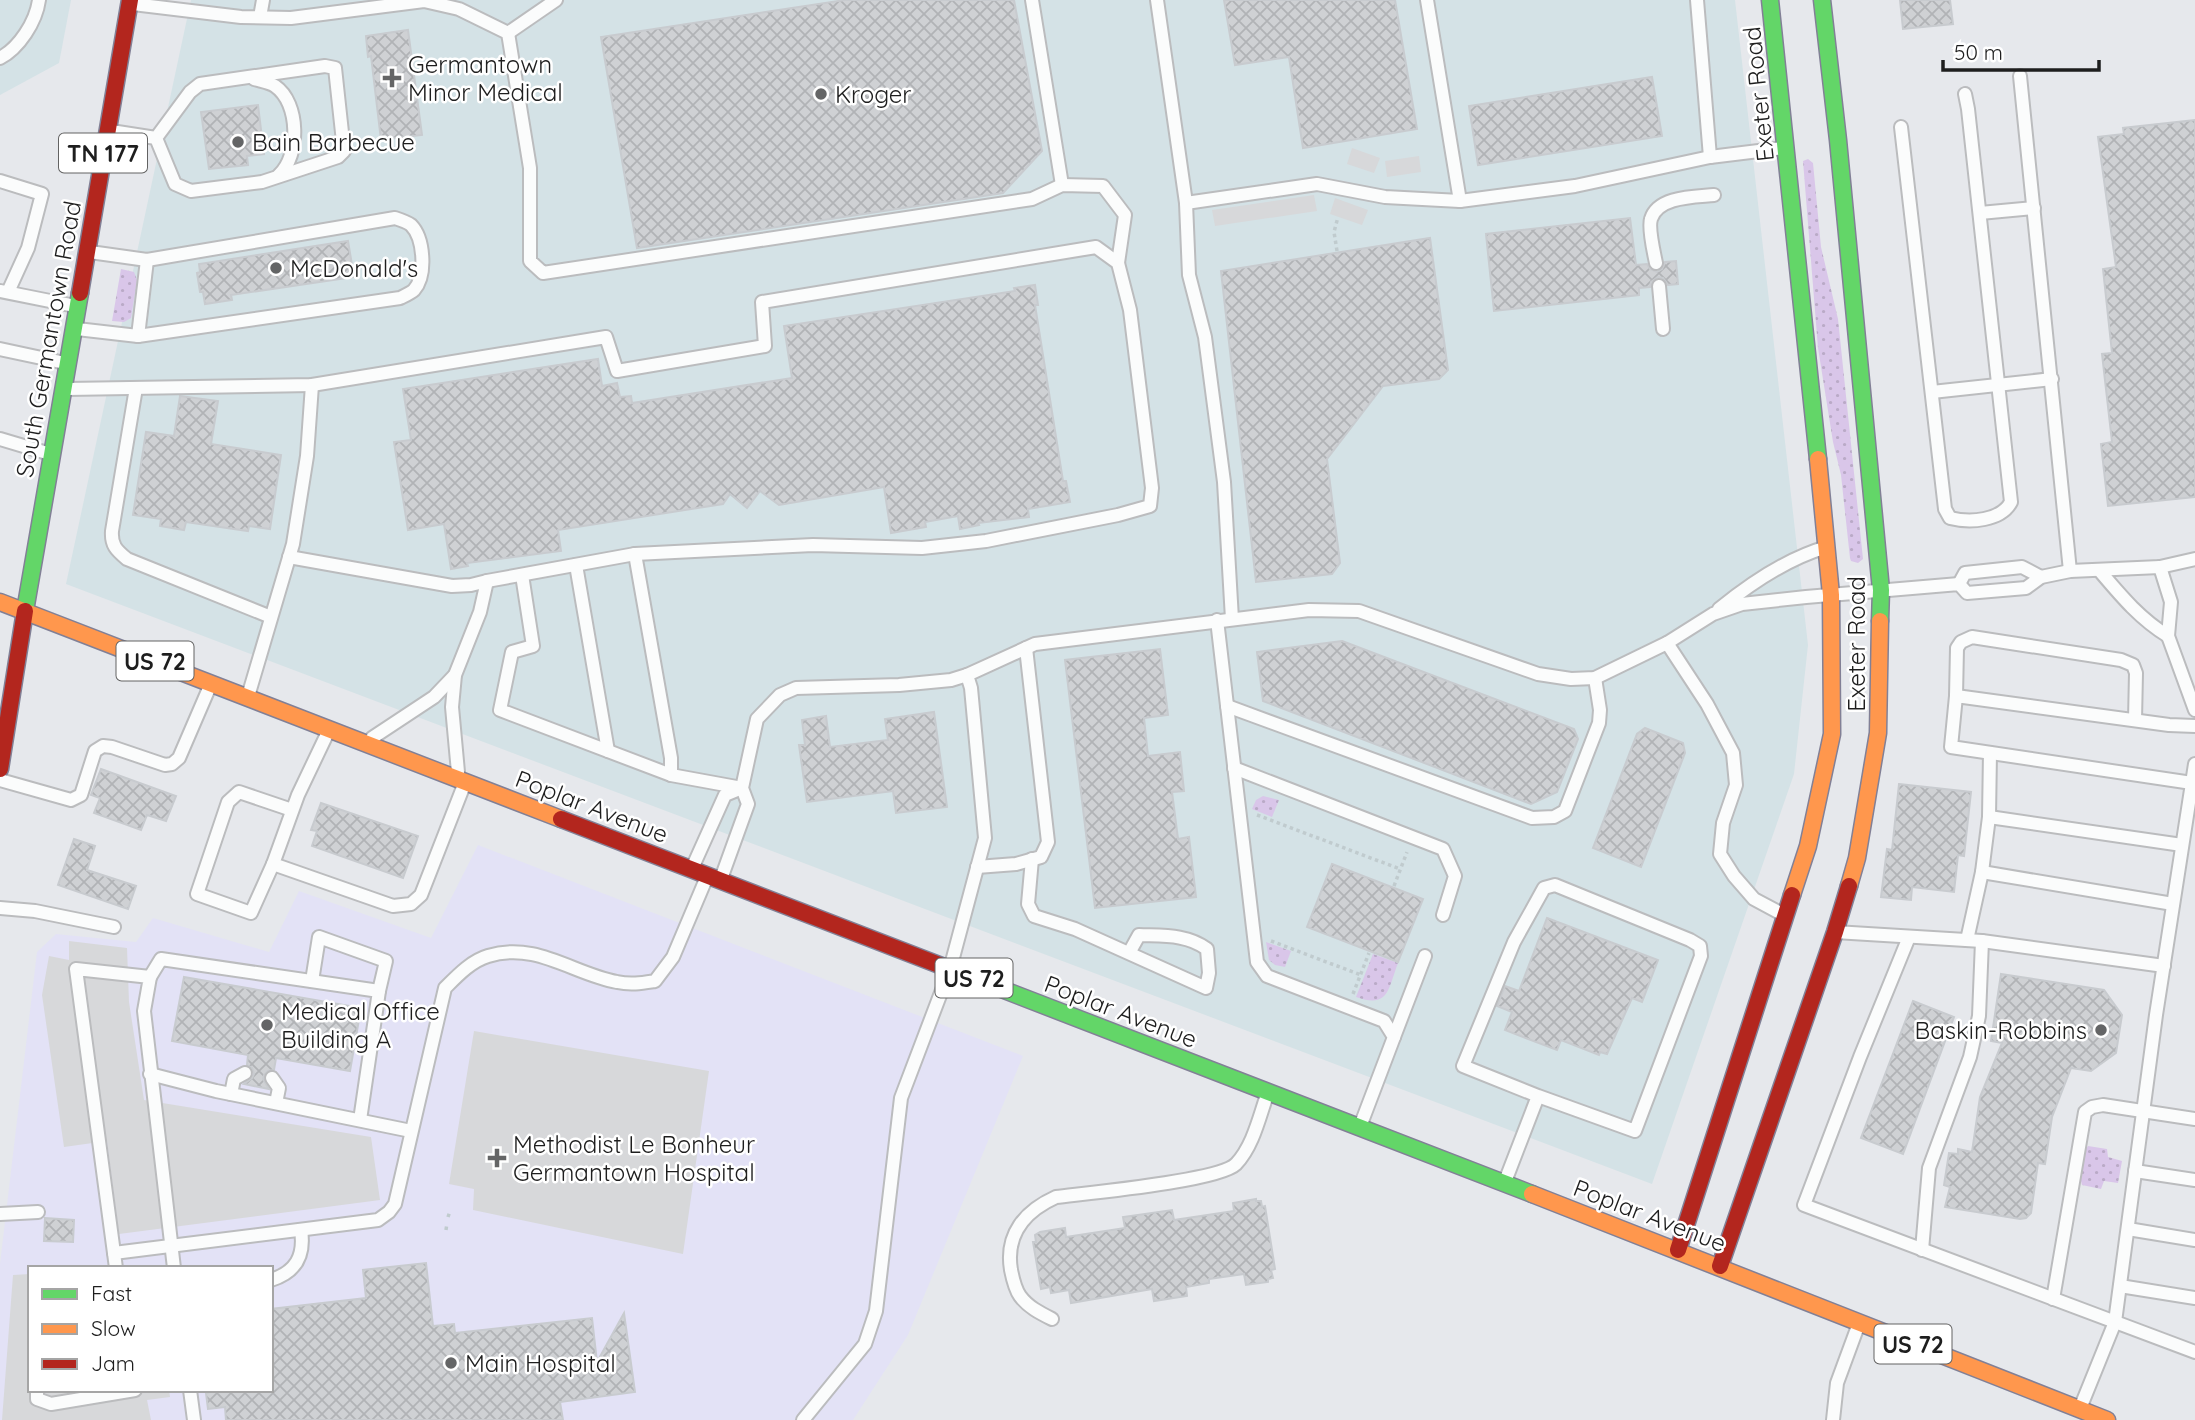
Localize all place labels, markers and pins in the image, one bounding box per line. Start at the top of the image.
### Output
place label: Germantown Minor Medical [408,49,563,107]
marker: Germantown Minor Medical [382,68,402,88]
place label: Kroger [835,79,912,109]
marker: Kroger [813,86,829,102]
place label: Bain Barbecue [252,127,415,157]
marker: Bain Barbecue [230,134,246,150]
place label: McDonald's [290,253,418,283]
marker: McDonald's [268,260,284,276]
place label: Medical Office Building A [281,996,440,1054]
place label: Baskin-Robbins [1915,1015,2087,1045]
marker: Medical Office Building A [259,1017,275,1033]
marker: Baskin-Robbins [2093,1022,2109,1038]
place label: Methodist Le Bonheur Germantown Hospital [513,1129,755,1187]
marker: Methodist Le Bonheur Germantown Hospital [487,1148,507,1168]
place label: Main Hospital [465,1348,616,1378]
marker: Main Hospital [443,1355,459,1371]

